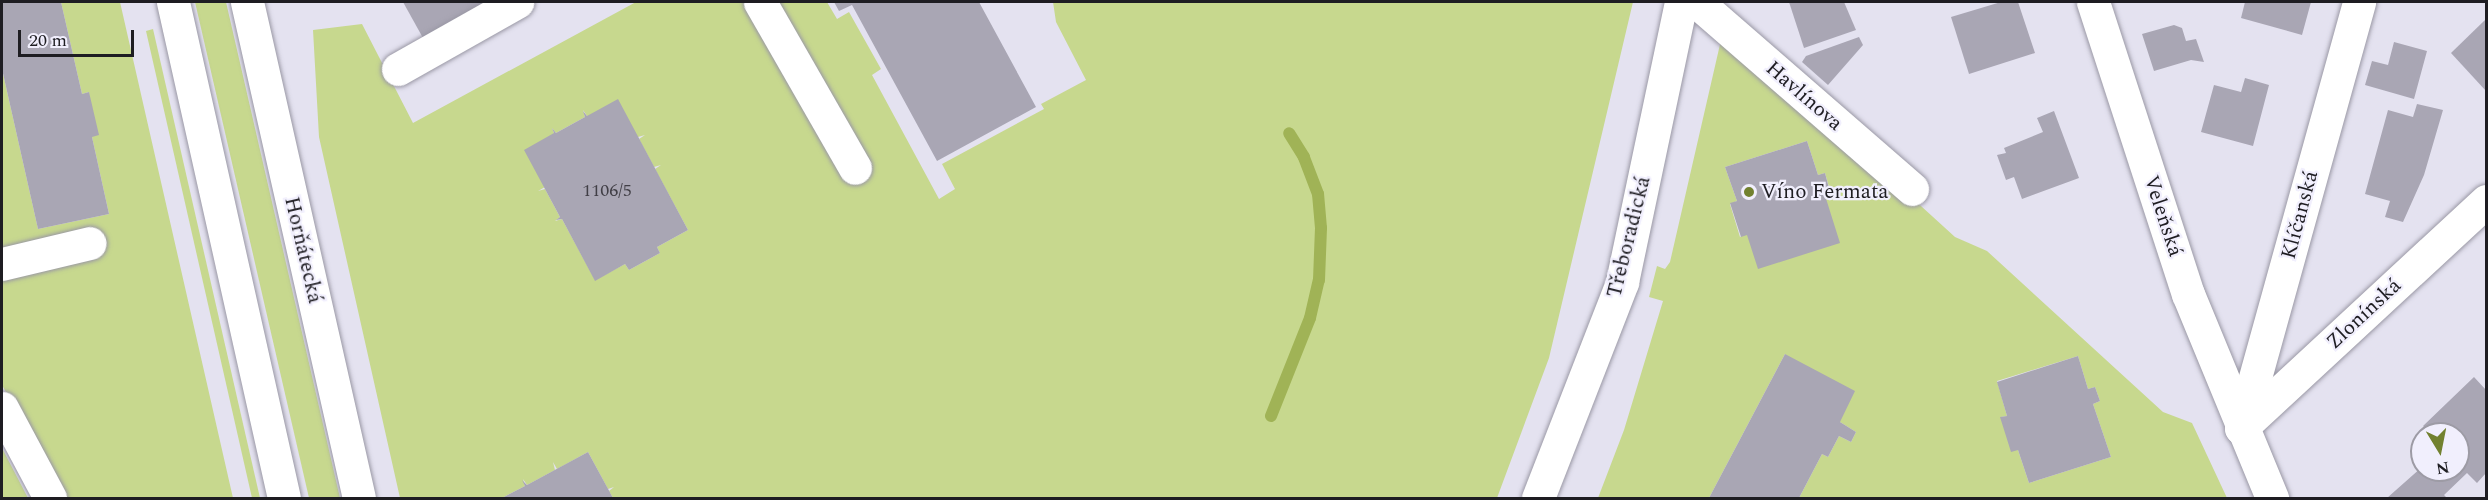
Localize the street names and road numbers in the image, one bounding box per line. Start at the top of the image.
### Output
street label: Havlínova [1760,56,1848,136]
street label: Klíčanská [2276,168,2324,262]
street label: Veleňská [2138,172,2188,260]
street label: Třeboradická [1602,174,1656,300]
street label: Horňátecká [279,194,327,306]
street label: Zlonínská [2321,273,2407,355]

